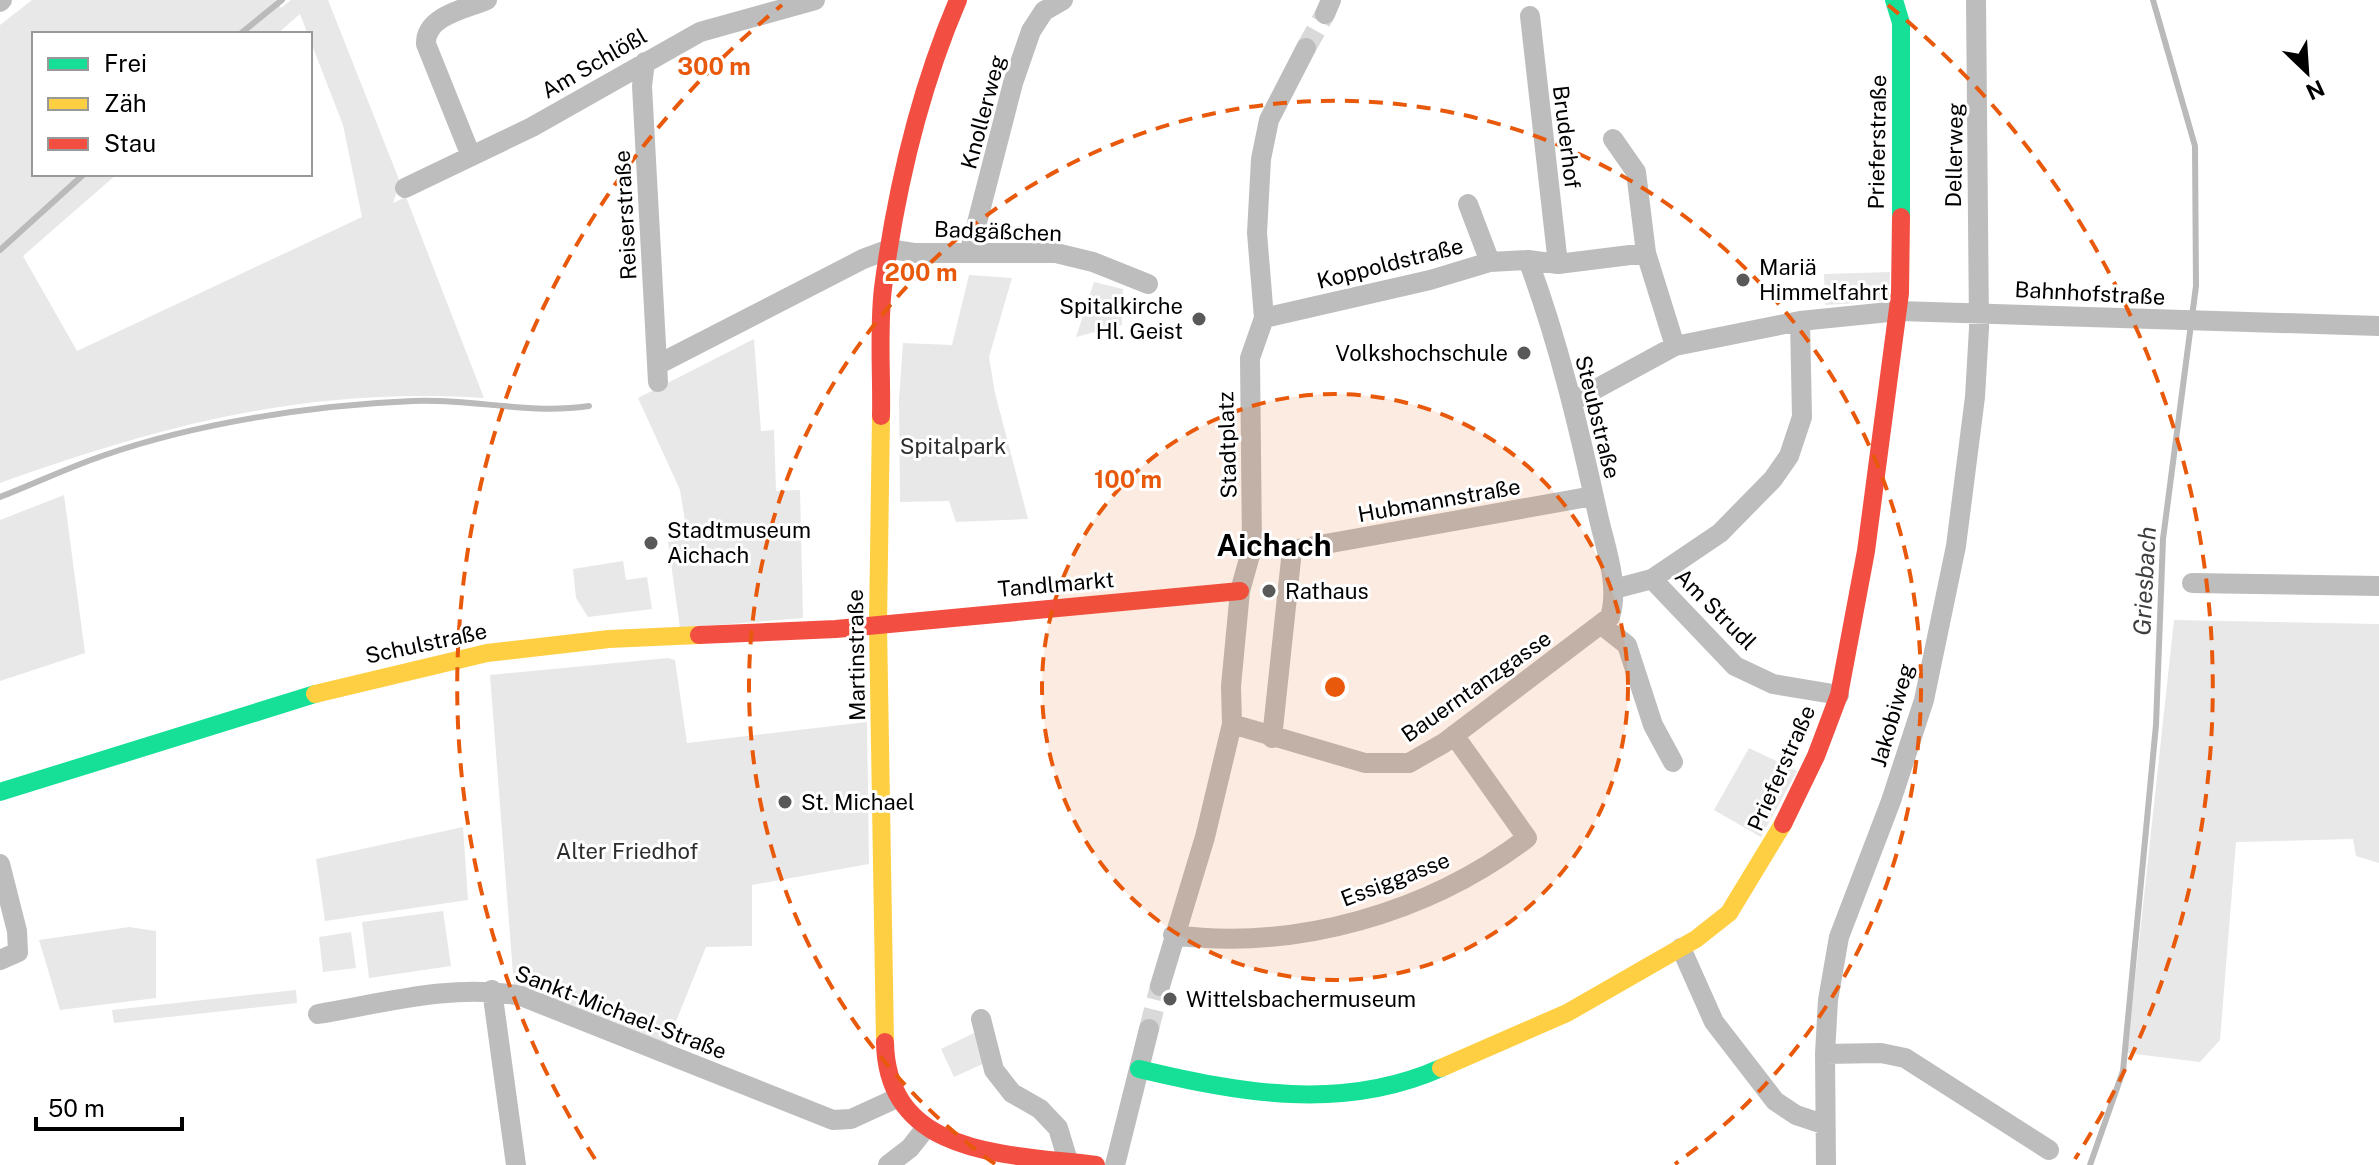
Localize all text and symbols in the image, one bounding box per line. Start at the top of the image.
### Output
street label: Am Schlößl [537,22,651,104]
legend [32,32,312,176]
north arrow [2267,32,2347,112]
text: Frei [104,49,147,77]
text: 300 m [677,52,751,80]
street label: Knollerweg [955,52,1011,172]
street label: Prieferstraße [1863,74,1891,210]
text: N [2302,75,2329,106]
street label: Bruderhof [1548,84,1586,190]
text: Zäh [104,89,147,117]
street label: Dellerweg [1940,103,1968,207]
text: Stau [104,129,156,157]
street label: Reiserstraße [609,150,641,280]
street label: Badgäßchen [934,216,1062,246]
street label: Koppoldstraße [1314,232,1466,294]
place label: Mariä Himmelfahrt [1759,254,1889,305]
text: 200 m [884,258,958,286]
marker: Mariä Himmelfahrt [1734,271,1752,289]
street label: Bahnhofstraße [2014,276,2166,310]
place label: Spitalkirche Hl. Geist [1059,293,1183,344]
marker: Spitalkirche Hl. Geist [1190,310,1208,328]
place label: Volkshochschule [1335,340,1508,366]
marker: Volkshochschule [1515,344,1533,362]
street label: Steubstraße [1570,353,1626,481]
street label: Stadtplatz [1212,391,1242,499]
park label: Spitalpark [900,433,1006,459]
text: 100 m [1094,465,1162,493]
street label: Hubmannstraße [1356,473,1522,527]
place label: Stadtmuseum Aichach [667,517,811,568]
water label: Griesbach [2127,526,2161,636]
district label: Aichach [1217,527,1331,563]
marker: Stadtmuseum Aichach [642,534,660,552]
street label: Am Strudl [1670,563,1762,655]
street label: Tandlmarkt [997,566,1115,602]
place label: Rathaus [1285,578,1369,604]
marker: Rathaus [1260,582,1278,600]
street label: Martinstraße [842,589,870,721]
street label: Schulstraße [363,617,489,669]
street label: Bauerntanzgasse [1396,625,1556,747]
street label: Jakobiweg [1865,660,1919,770]
centre of rings [1321,673,1349,701]
street label: Prieferstraße [1742,701,1820,835]
place label: St. Michael [801,789,915,815]
marker: St. Michael [776,793,794,811]
park label: Alter Friedhof [556,838,698,864]
street label: Essiggasse [1337,846,1453,912]
street label: Sankt-Michael-Straße [511,960,731,1064]
place label: Wittelsbachermuseum [1186,986,1416,1012]
marker: Wittelsbachermuseum [1161,990,1179,1008]
scale bar [36,1081,182,1131]
text: 50 m [48,1094,105,1122]

